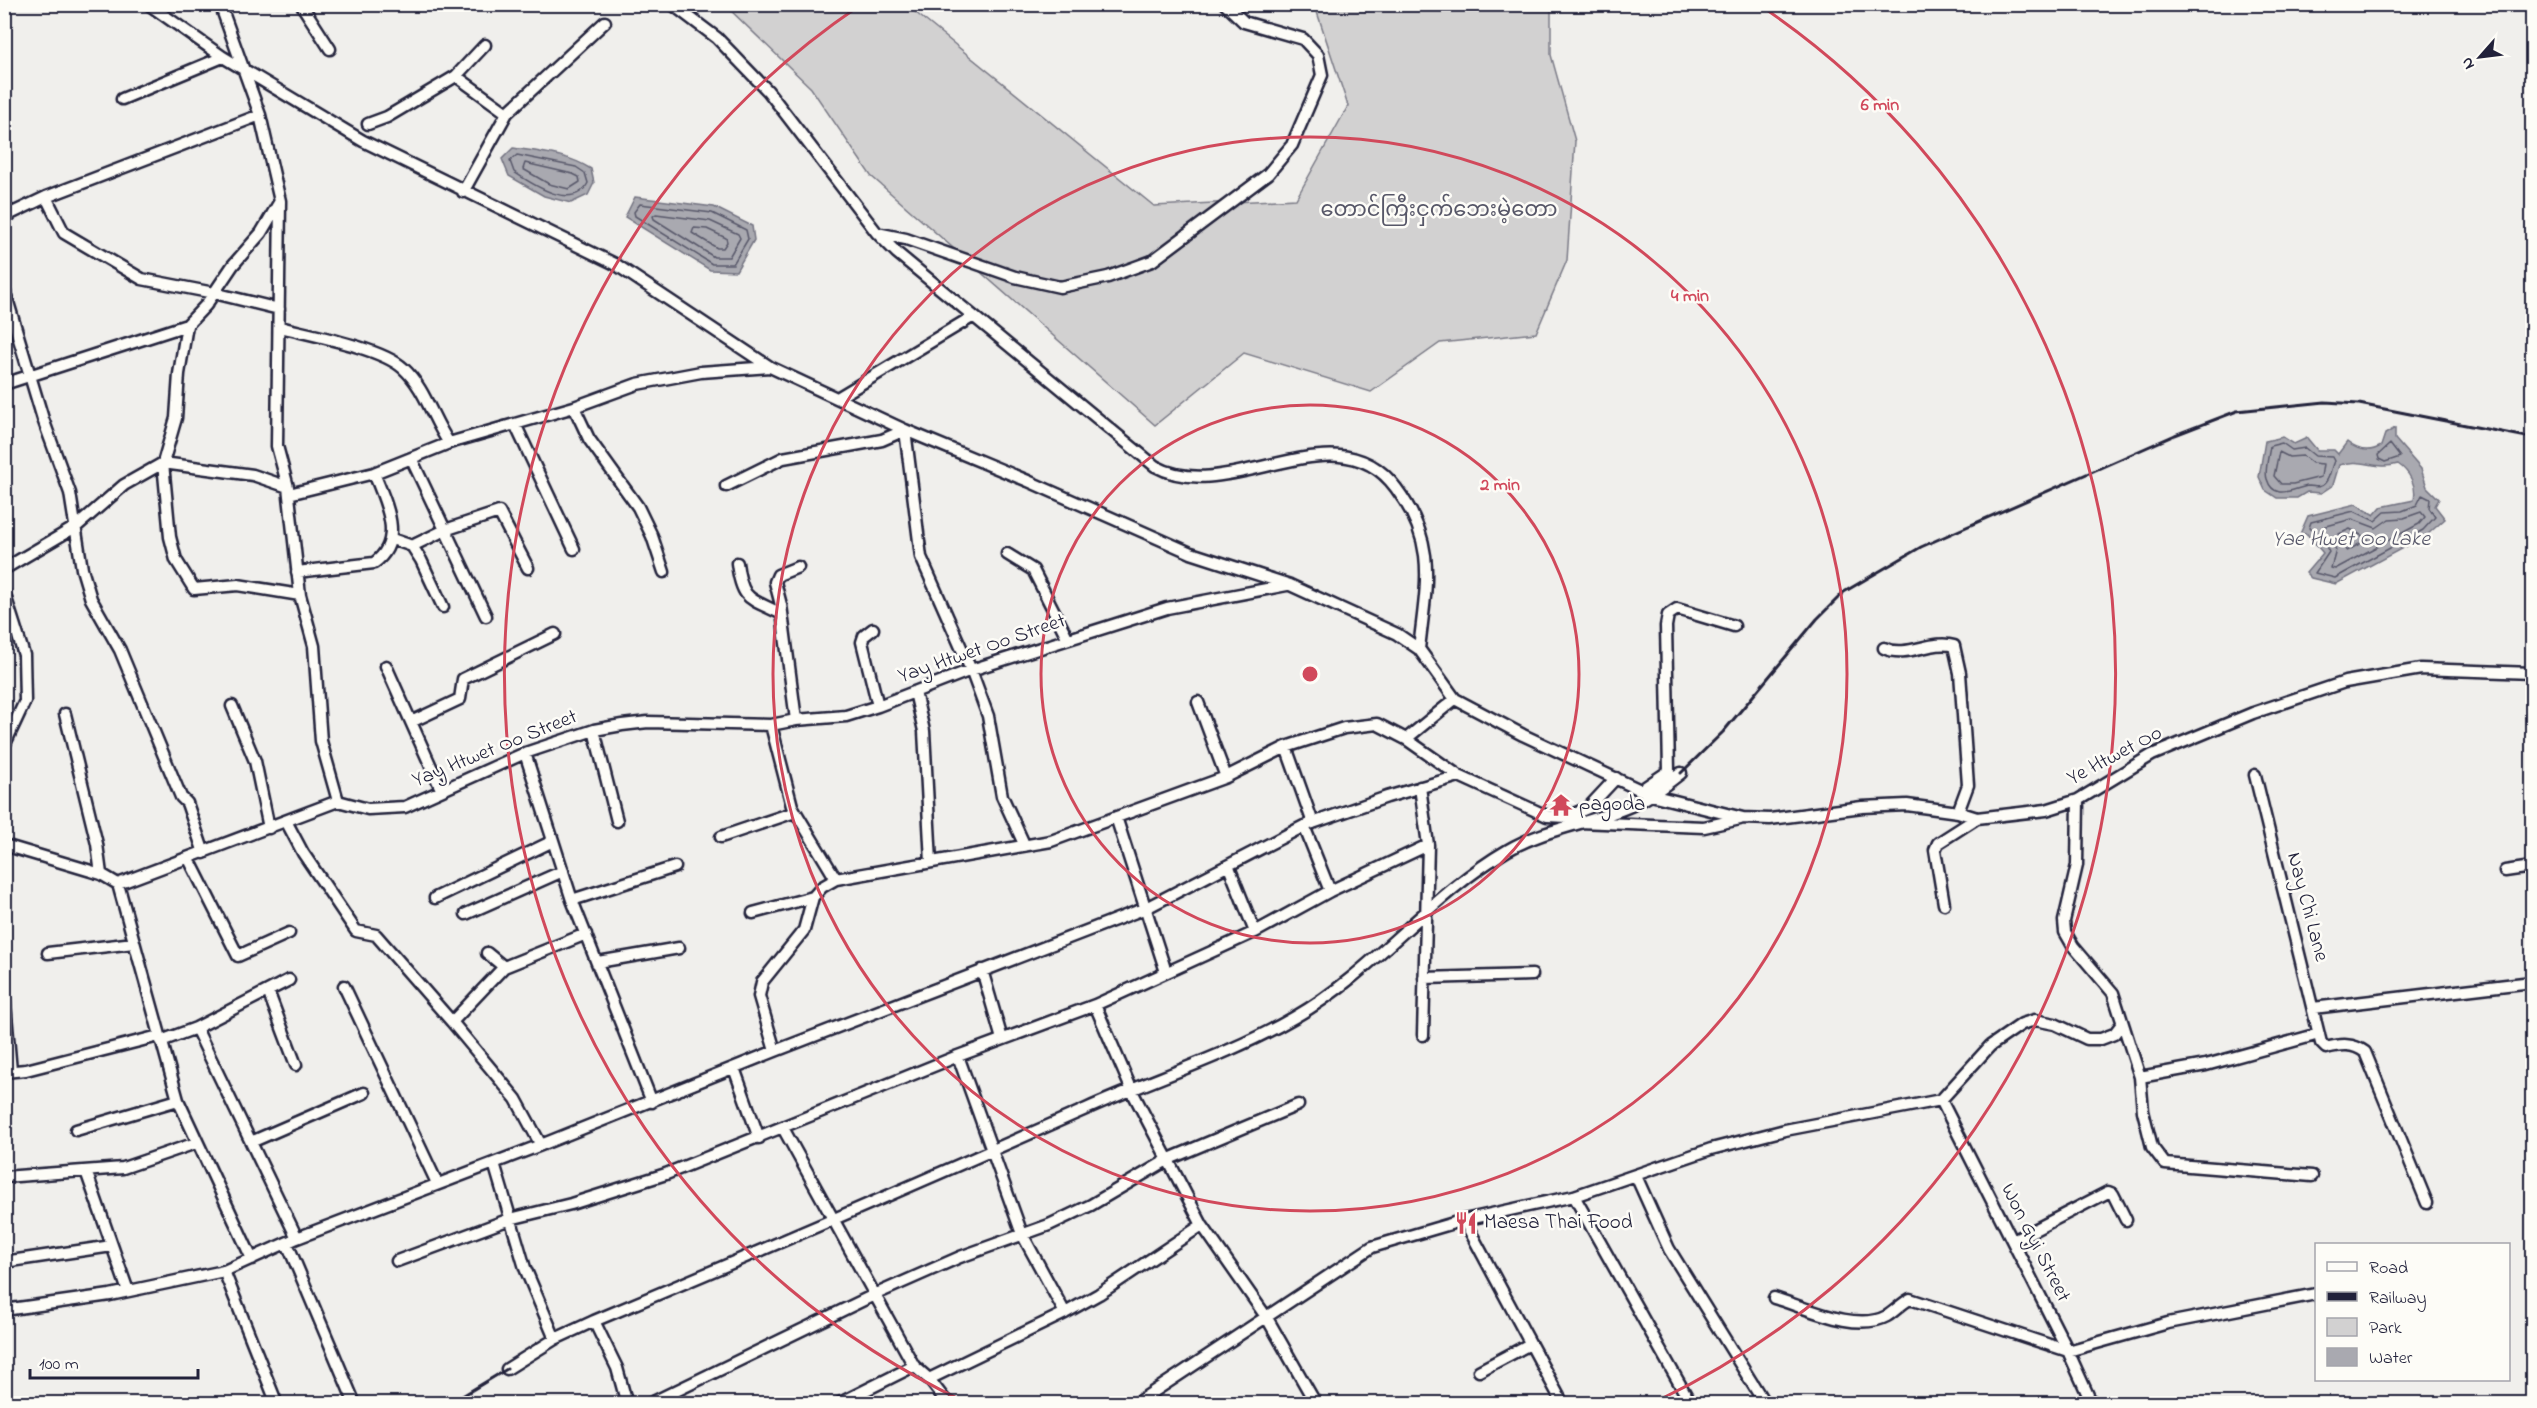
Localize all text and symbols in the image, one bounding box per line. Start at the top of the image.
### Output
north arrow [2450,27,2510,87]
text: N [2455,53,2482,74]
text: 6 min [1861,93,1899,119]
park label: တောင်ကြီးငှက်ဘေးမဲ့တော [1321,193,1557,226]
text: 4 min [1671,284,1709,310]
text: 2 min [1479,473,1520,499]
water label: Yae Hwet Oo Lake [2272,524,2431,556]
street label: Yay Htwet Oo Street [894,606,1071,694]
centre of rings [1300,664,1320,684]
street label: Yay Htwet Oo Street [408,702,583,798]
street label: Ye Htwet Oo [2062,718,2168,794]
place label: pagoda [1579,790,1645,822]
temple icon: pagoda [1548,792,1574,818]
street label: Nay Chi Lane [2276,849,2336,966]
street label: Won Gyi Street [1990,1178,2078,1308]
place label: Maesa Thai Food [1484,1208,1633,1238]
restaurant icon: Maesa Thai Food [1453,1210,1479,1236]
legend [2315,1243,2510,1381]
text: Road [2369,1256,2408,1282]
text: Railway [2369,1286,2426,1312]
text: Park [2369,1316,2402,1342]
scale bar [30,1342,198,1380]
text: Water [2369,1346,2413,1372]
text: 100 m [39,1352,79,1378]

